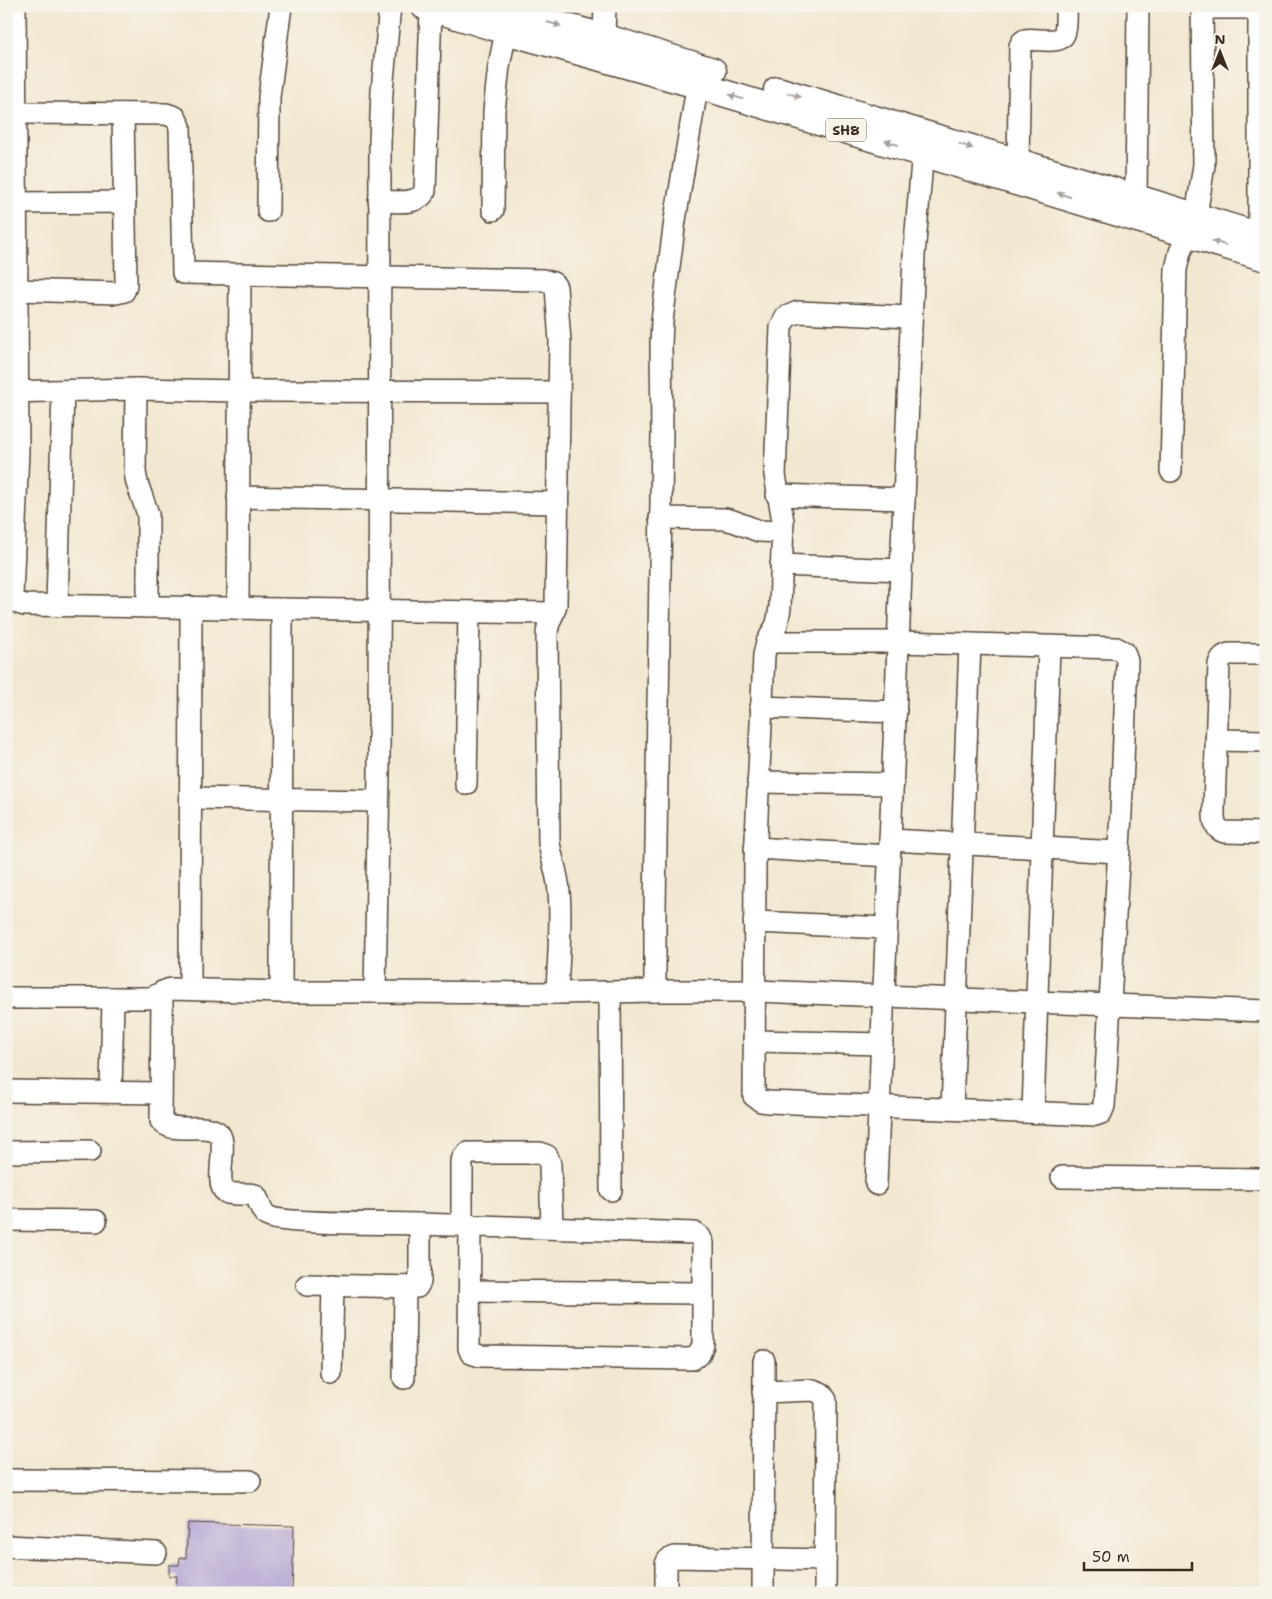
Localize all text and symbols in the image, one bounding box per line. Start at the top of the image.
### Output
one-way arrow [547,20,562,28]
north arrow [1194,28,1244,78]
text: N [1214,30,1226,48]
one-way arrow [786,91,801,99]
one-way arrow [728,92,743,100]
road number: SH8 [826,118,866,142]
one-way arrow [884,139,899,147]
one-way arrow [959,143,974,151]
one-way arrow [1056,191,1071,199]
one-way arrow [1212,239,1227,247]
scale bar [1084,1539,1192,1571]
text: 50 m [1092,1547,1130,1567]

